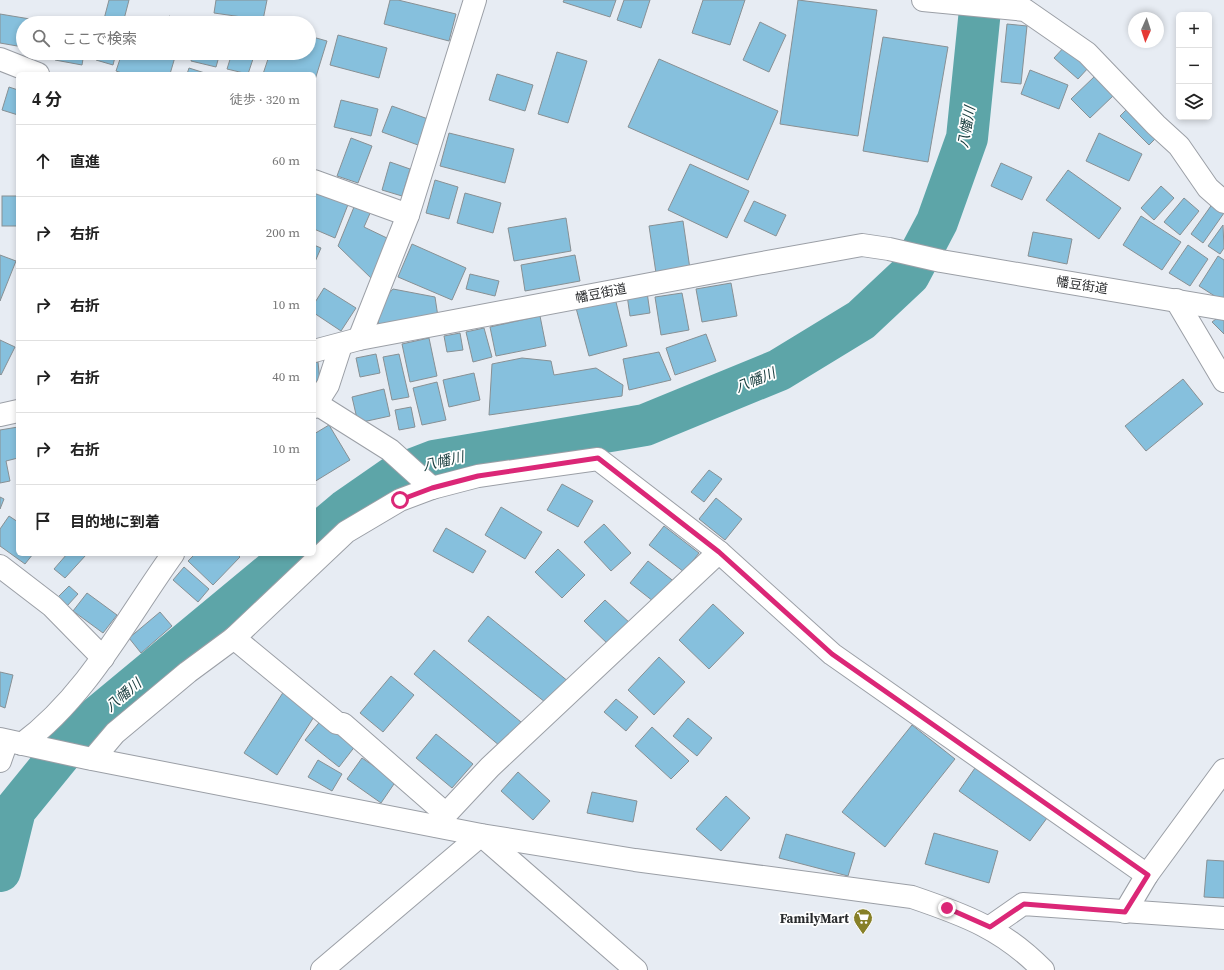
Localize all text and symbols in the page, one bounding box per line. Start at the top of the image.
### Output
north arrow [1128,12,1164,48]
map controls [1176,12,1212,120]
button: + [1176,12,1212,48]
search box [16,16,316,60]
icon: search [30,27,52,49]
text: ここで検索 [62,28,137,49]
button: − [1176,48,1212,84]
button: layers [1176,84,1212,120]
text: 4 分 [32,87,62,111]
text: 徒歩 · 320 m [230,91,300,108]
water label: 八幡川 [953,103,980,149]
icon: ahead [32,150,54,172]
text: 直進 [70,151,100,172]
text: 60 m [272,152,300,169]
icon: right [32,222,54,244]
text: 右折 [70,223,100,244]
text: 200 m [266,224,300,241]
street label: 幡豆街道 [1055,273,1109,297]
street label: 幡豆街道 [574,280,628,306]
icon: right [32,294,54,316]
text: 右折 [70,295,100,316]
text: 10 m [272,296,300,313]
water label: 八幡川 [732,362,780,397]
icon: right [32,366,54,388]
text: 右折 [70,367,100,388]
text: 40 m [272,368,300,385]
icon: right [32,438,54,460]
text: 右折 [70,439,100,460]
text: 10 m [272,440,300,457]
water label: 八幡川 [420,446,468,475]
route start [391,491,409,509]
icon: arrive [32,510,54,532]
text: 目的地に到着 [70,511,160,532]
water label: 八幡川 [100,673,147,716]
route end [938,899,956,917]
supermarket icon: FamilyMart [852,907,874,935]
place label: FamilyMart [780,910,849,927]

